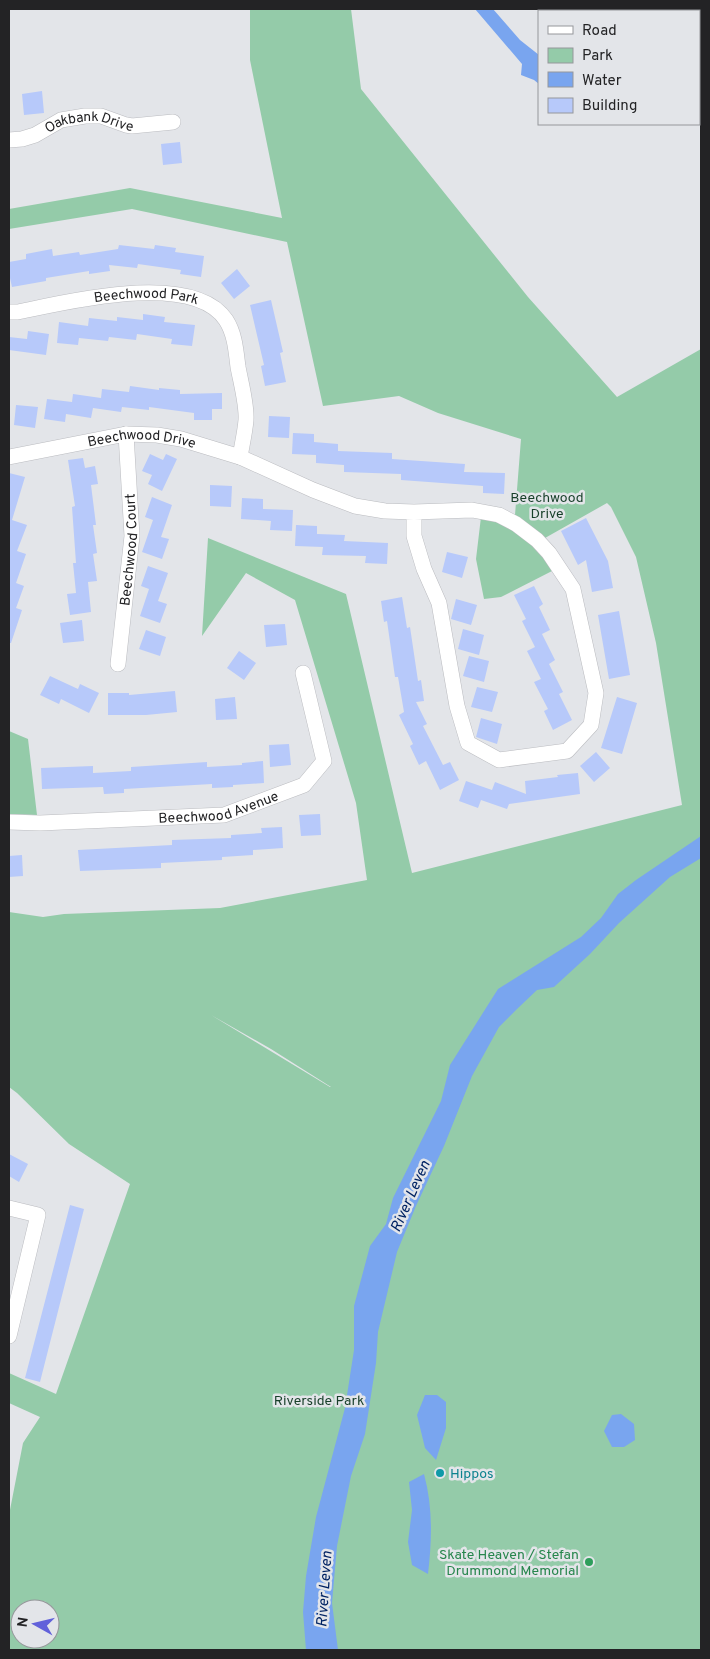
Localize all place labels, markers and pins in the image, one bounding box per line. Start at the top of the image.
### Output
place label: Hippos [450,1466,494,1483]
marker: Hippos [434,1467,446,1479]
place label: Skate Heaven / Stefan Drummond Memorial [439,1547,579,1580]
marker: Skate Heaven / Stefan Drummond Memorial [583,1556,595,1568]

